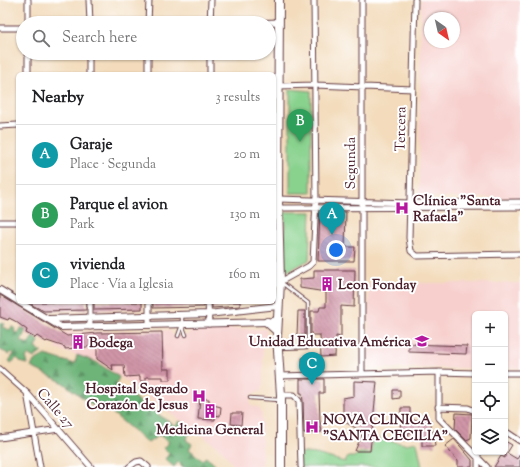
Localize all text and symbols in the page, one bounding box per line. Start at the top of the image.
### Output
north arrow [424,12,460,48]
search box [16,16,276,60]
icon: search [30,27,52,49]
text: Search here [62,28,137,49]
text: Nearby [32,86,84,110]
text: 3 results [215,89,260,107]
street label: Tercera [392,106,412,152]
pin: B [287,109,313,142]
text: Garaje [70,135,113,156]
street label: Segunda [342,136,362,189]
text: A [40,146,50,164]
text: 20 m [234,146,260,164]
text: Place · Segunda [70,156,156,174]
place label: Clínica "Santa Rafaela" [413,192,501,228]
text: Parque el avion [70,195,168,216]
hospital icon: Clínica "Santa Rafaela" [394,200,410,216]
pin: A [319,202,345,235]
text: B [41,206,49,224]
text: 130 m [230,206,260,224]
text: Park [70,216,95,234]
your location [326,240,346,260]
text: vivienda [70,255,125,276]
text: C [40,266,50,284]
text: 160 m [229,266,260,284]
text: Place · Vía a Iglesia [70,276,173,294]
building icon: Leon Fonday [319,276,335,292]
place label: Leon Fonday [338,276,416,296]
map controls [472,311,508,455]
button: + [472,311,508,347]
place label: Unidad Educativa América [249,333,412,353]
school or university icon: Unidad Educativa América [414,333,430,349]
building icon: Bodega [70,334,86,350]
place label: Bodega [89,334,134,354]
button: − [472,347,508,383]
pin: C [299,352,325,385]
place label: Hospital Sagrado Corazón de Jesus [86,380,188,416]
button: locate [472,383,508,419]
street label: Calle 27 [31,385,78,434]
hospital icon: Hospital Sagrado Corazón de Jesus [191,388,207,404]
building icon: Medicina General [202,403,218,419]
place label: NOVA CLINICA "SANTA CECILIA" [323,411,448,447]
hospital icon: NOVA CLINICA "SANTA CECILIA" [304,419,320,435]
button: layers [472,419,508,455]
place label: Medicina General [156,421,264,441]

